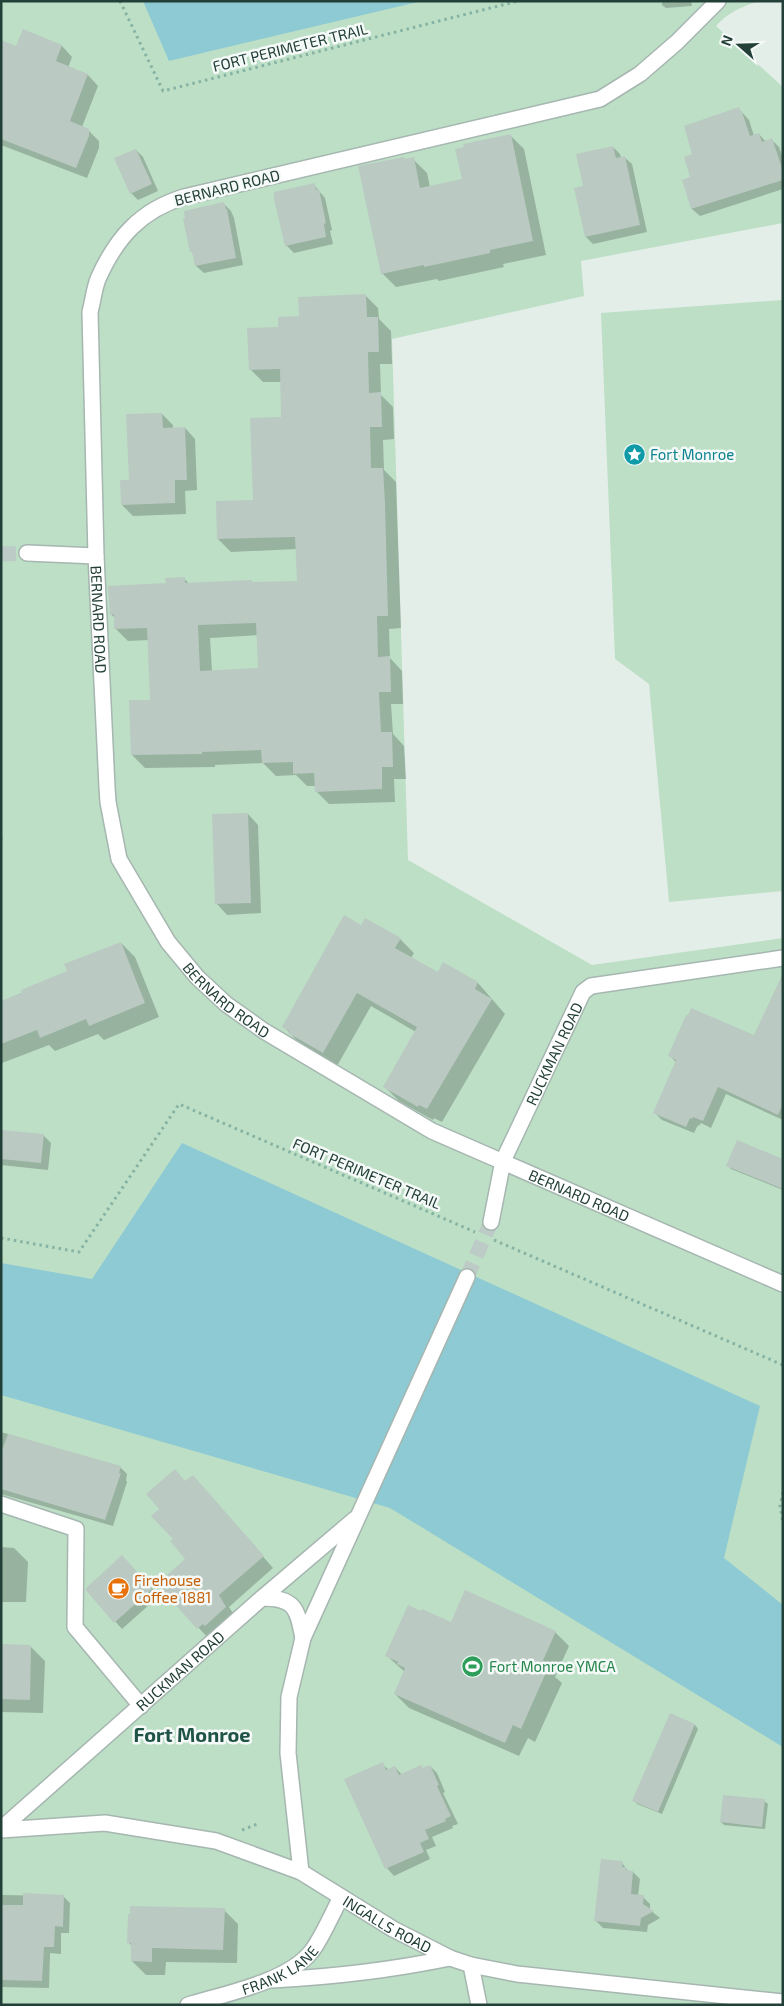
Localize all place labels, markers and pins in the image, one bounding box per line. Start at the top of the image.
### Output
place icon: Fort Monroe [622,442,646,466]
place label: Fort Monroe [650,445,734,463]
place label: Firehouse Coffee 1881 [134,1571,211,1606]
cafe icon: Firehouse Coffee 1881 [106,1577,130,1601]
sports icon: Fort Monroe YMCA [461,1654,485,1678]
place label: Fort Monroe YMCA [489,1657,616,1675]

